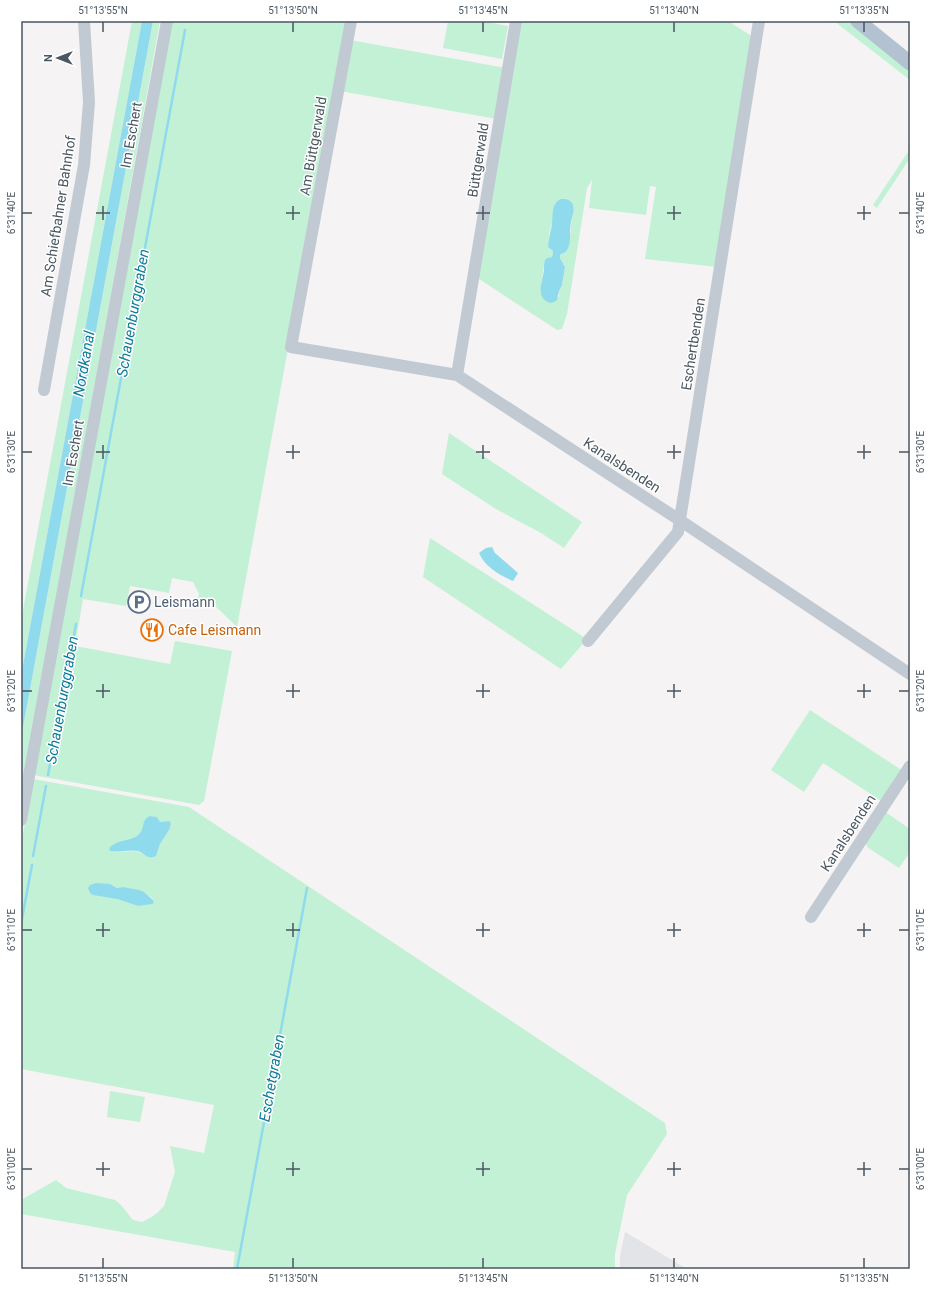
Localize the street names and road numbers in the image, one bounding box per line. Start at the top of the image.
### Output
street label: Am Büttgerwald [296,95,330,197]
street label: Im Eschert [117,100,145,169]
street label: Büttgerwald [464,122,492,198]
street label: Am Schiefbahner Bahnhof [37,134,79,298]
street label: Eschertbenden [678,297,708,391]
street label: Im Eschert [59,418,87,487]
street label: Kanalsbenden [581,434,663,496]
street label: Kanalsbenden [817,792,879,874]

